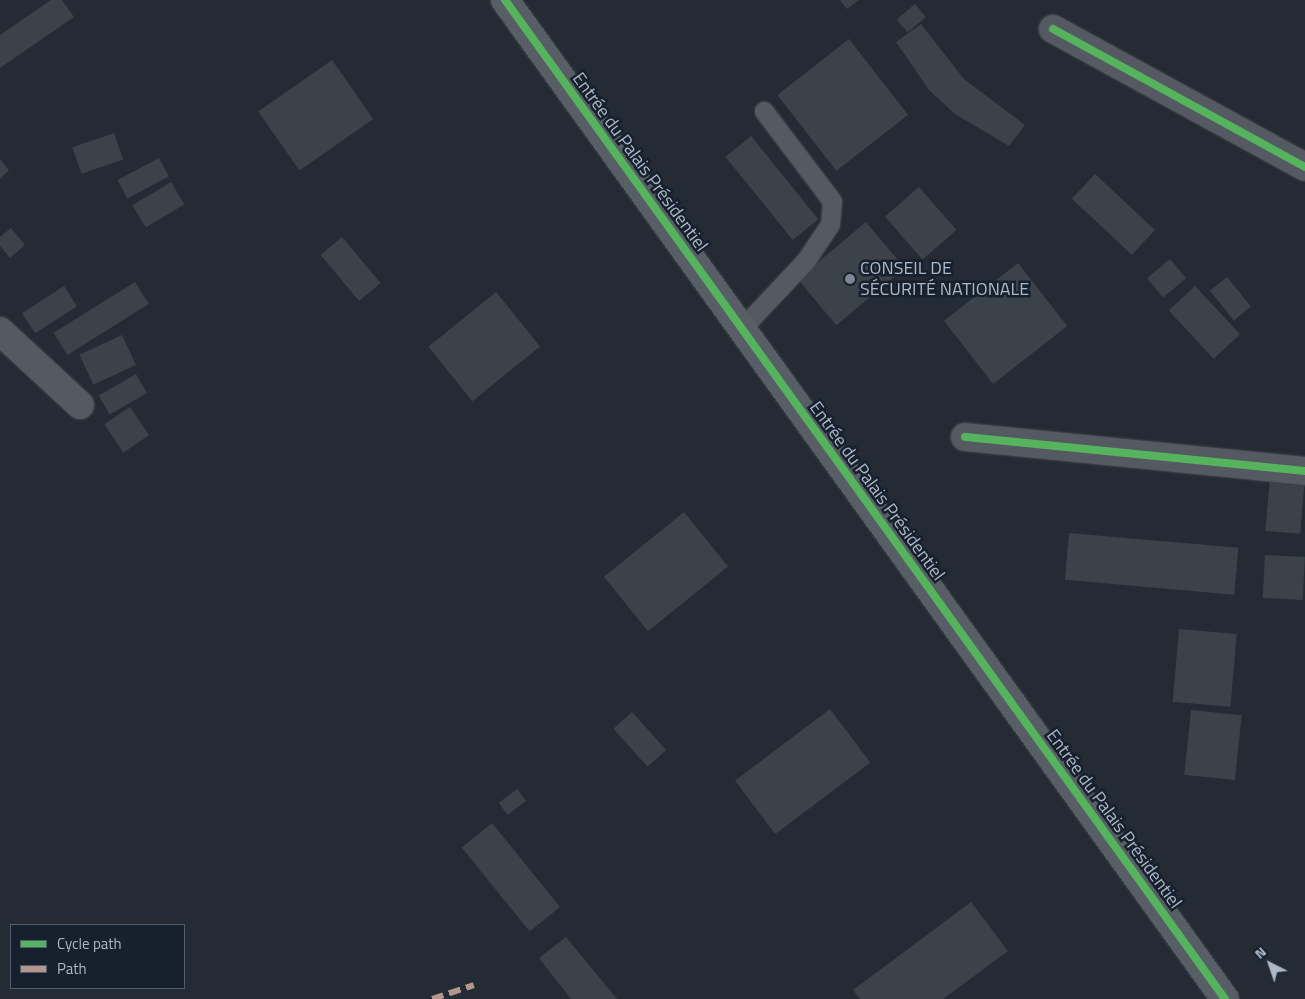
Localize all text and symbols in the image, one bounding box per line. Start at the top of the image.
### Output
street label: Entrée du Palais Présidentiel [568,68,712,256]
place label: CONSEIL DE SÉCURITÉ NATIONALE [860,258,1029,300]
marker: CONSEIL DE SÉCURITÉ NATIONALE [844,273,856,285]
street label: Entrée du Palais Présidentiel [805,397,949,585]
street label: Entrée du Palais Présidentiel [1042,725,1186,913]
legend [10,924,185,989]
text: Cycle path [57,932,122,955]
north arrow [1245,939,1295,989]
text: N [1249,941,1270,963]
text: Path [57,957,87,980]

